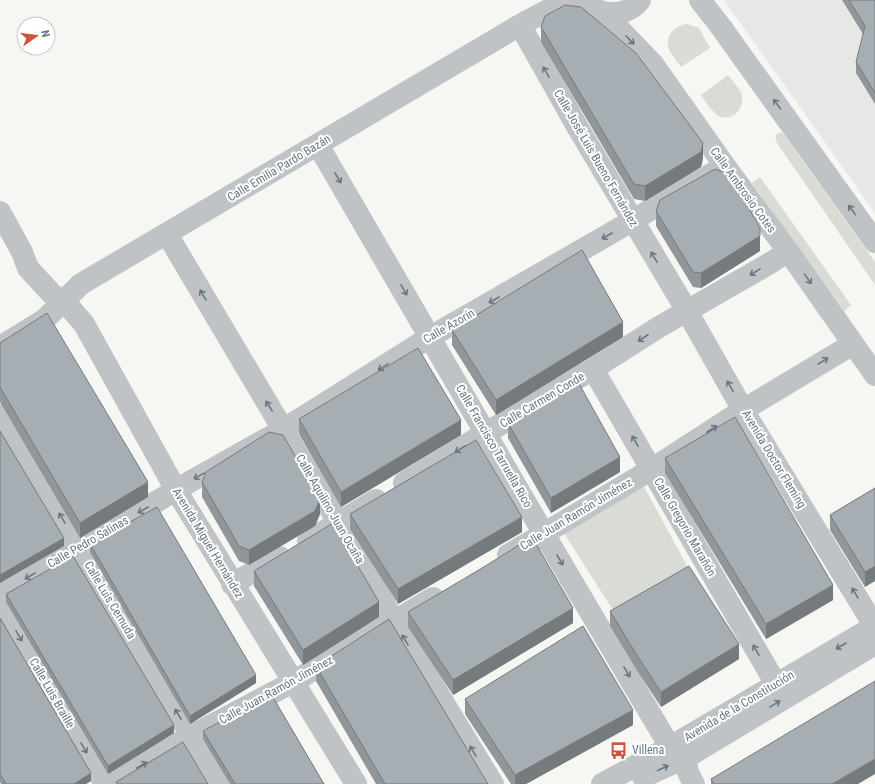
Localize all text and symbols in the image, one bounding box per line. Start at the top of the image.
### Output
north arrow [16,16,56,56]
text: N [38,29,52,39]
one-way arrow [625,35,635,45]
one-way arrow [542,67,550,79]
street label: Calle José Luis Bueno Fernández [551,87,641,229]
one-way arrow [773,99,781,110]
street label: Calle Emilia Pardo Bazán [225,132,333,204]
street label: Calle Ambrosio Cotes [707,144,779,236]
one-way arrow [334,172,342,184]
one-way arrow [848,205,856,216]
one-way arrow [601,232,613,240]
one-way arrow [650,251,658,263]
one-way arrow [749,268,761,276]
one-way arrow [804,274,812,285]
one-way arrow [400,284,408,296]
one-way arrow [198,289,206,301]
one-way arrow [488,297,500,305]
street label: Calle Azorín [421,306,477,346]
one-way arrow [637,334,649,342]
one-way arrow [817,357,829,365]
one-way arrow [377,363,388,371]
street label: Calle Carmen Conde [497,369,587,431]
one-way arrow [725,380,733,392]
street label: Calle Francisco Tarruella Rico [453,382,535,510]
one-way arrow [265,400,273,412]
street label: Avenida Doctor Fleming [739,407,809,511]
one-way arrow [706,425,718,433]
one-way arrow [631,435,639,447]
one-way arrow [454,445,466,453]
street label: Calle Aquilino Juan Ocaña [293,452,367,566]
one-way arrow [193,473,205,481]
street label: Calle Juan Ramón Jiménez [518,475,634,553]
street label: Calle Gregorio Marañón [651,475,719,579]
street label: Avenida Miguel Hernández [170,485,246,601]
one-way arrow [137,507,149,515]
one-way arrow [57,512,65,524]
street label: Calle Pedro Salinas [45,513,131,571]
one-way arrow [556,554,564,565]
street label: Calle Luis Cernuda [81,559,139,642]
one-way arrow [24,572,36,580]
one-way arrow [851,587,859,599]
one-way arrow [16,629,24,641]
one-way arrow [401,634,409,646]
one-way arrow [835,643,847,651]
one-way arrow [752,644,760,656]
street label: Calle Juan Ramón Jiménez [217,653,335,727]
street label: Calle Luis Braille [26,656,78,731]
one-way arrow [623,666,631,678]
street label: Avenida de la Constitución [681,668,797,744]
one-way arrow [770,699,781,708]
one-way arrow [174,708,182,720]
bus stop icon: Villena [609,740,629,760]
one-way arrow [81,742,89,754]
place label: Villena [632,743,664,757]
one-way arrow [468,745,476,757]
one-way arrow [136,760,148,768]
one-way arrow [656,764,668,771]

